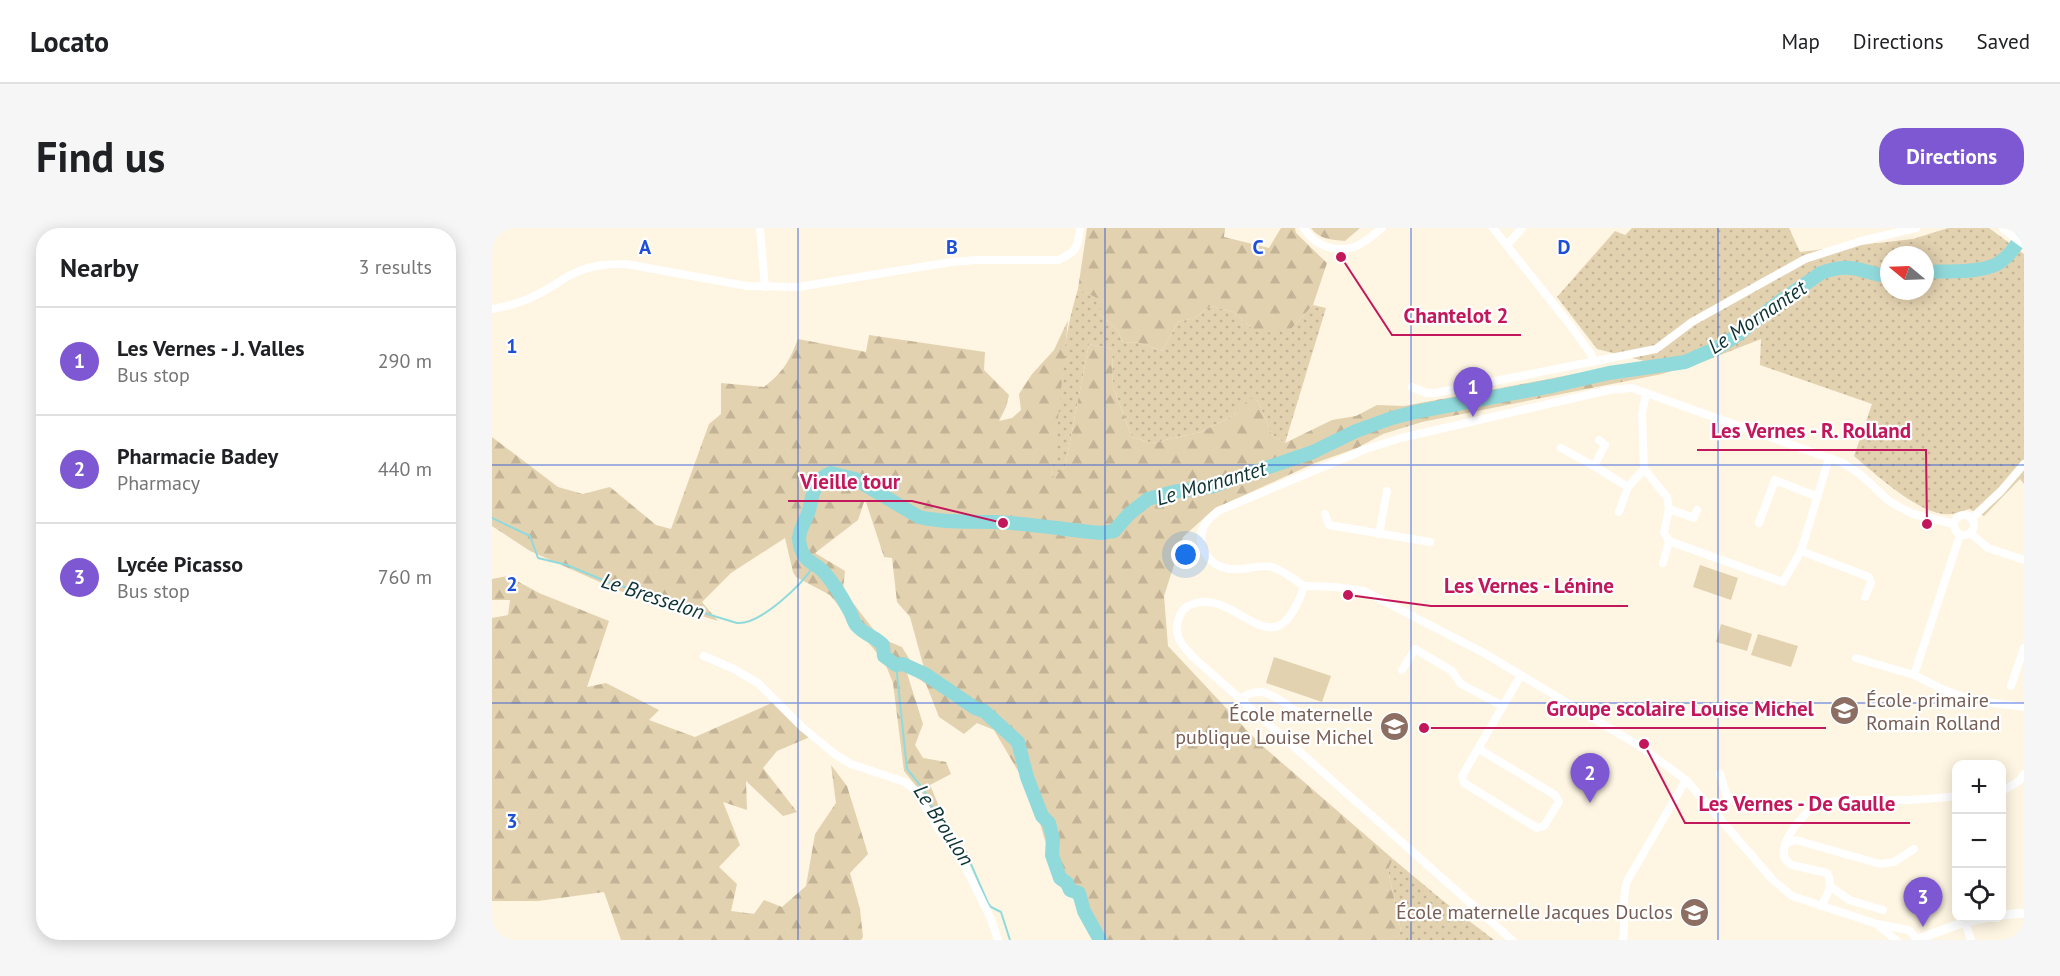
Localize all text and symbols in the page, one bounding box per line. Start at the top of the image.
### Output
text: Locato [30,23,109,60]
text: Map [1781,28,1820,55]
text: Directions [1853,28,1944,55]
text: Saved [1977,28,2030,55]
button: Directions [1879,128,2024,185]
text: Find us [36,129,165,184]
text: A [639,234,652,260]
text: B [946,234,958,260]
text: C [1252,234,1264,260]
text: D [1558,234,1571,260]
north arrow [1880,246,1934,300]
text: Nearby [60,251,138,284]
text: 3 results [359,254,432,280]
water label: Le Mornantet [1703,273,1813,360]
callout: Chantelot 2 [1392,296,1521,335]
text: Chantelot 2 [1404,302,1508,329]
text: 1 [506,333,518,359]
text: Les Vernes - J. Valles [117,334,305,362]
text: 1 [74,348,85,374]
text: 290 m [378,348,432,374]
text: Bus stop [117,362,190,388]
pin: 1 [1454,368,1492,417]
callout: Les Vernes - R. Rolland [1697,411,1926,450]
text: Les Vernes - R. Rolland [1711,417,1911,444]
text: Pharmacie Badey [117,442,278,470]
water label: Le Mornantet [1153,454,1270,512]
text: 2 [74,456,85,482]
text: 440 m [378,456,432,482]
callout: Vieille tour [788,462,912,501]
text: Vieille tour [799,468,901,495]
text: Pharmacy [117,470,200,496]
your location [1171,540,1200,569]
text: Lycée Picasso [117,550,243,578]
text: 3 [74,564,85,590]
text: 760 m [378,564,432,590]
water label: Le Bresselon [598,567,708,625]
callout: Les Vernes - Lénine [1431,567,1628,606]
text: 2 [506,571,518,597]
text: Les Vernes - Lénine [1444,572,1614,599]
text: Bus stop [117,578,190,604]
place label: École primaire Romain Rolland [1866,687,2000,736]
callout: Groupe scolaire Louise Michel [1534,689,1826,728]
text: Groupe scolaire Louise Michel [1546,695,1815,722]
school or university icon: École primaire Romain Rolland [1829,695,1861,727]
place label: École maternelle publique Louise Michel [1175,701,1373,750]
school or university icon: École maternelle publique Louise Michel [1378,710,1410,742]
pin: 2 [1570,754,1610,803]
map controls [1952,760,2006,922]
button: + [1952,760,2006,814]
water label: Le Broulon [908,779,980,871]
callout: Les Vernes - De Gaulle [1685,784,1910,823]
text: Les Vernes - De Gaulle [1699,790,1895,817]
text: 3 [506,808,518,834]
button: − [1952,814,2006,868]
button: locate [1952,868,2006,922]
pin: 3 [1904,878,1942,927]
school or university icon: École maternelle Jacques Duclos [1678,896,1710,928]
place label: École maternelle Jacques Duclos [1396,899,1673,925]

